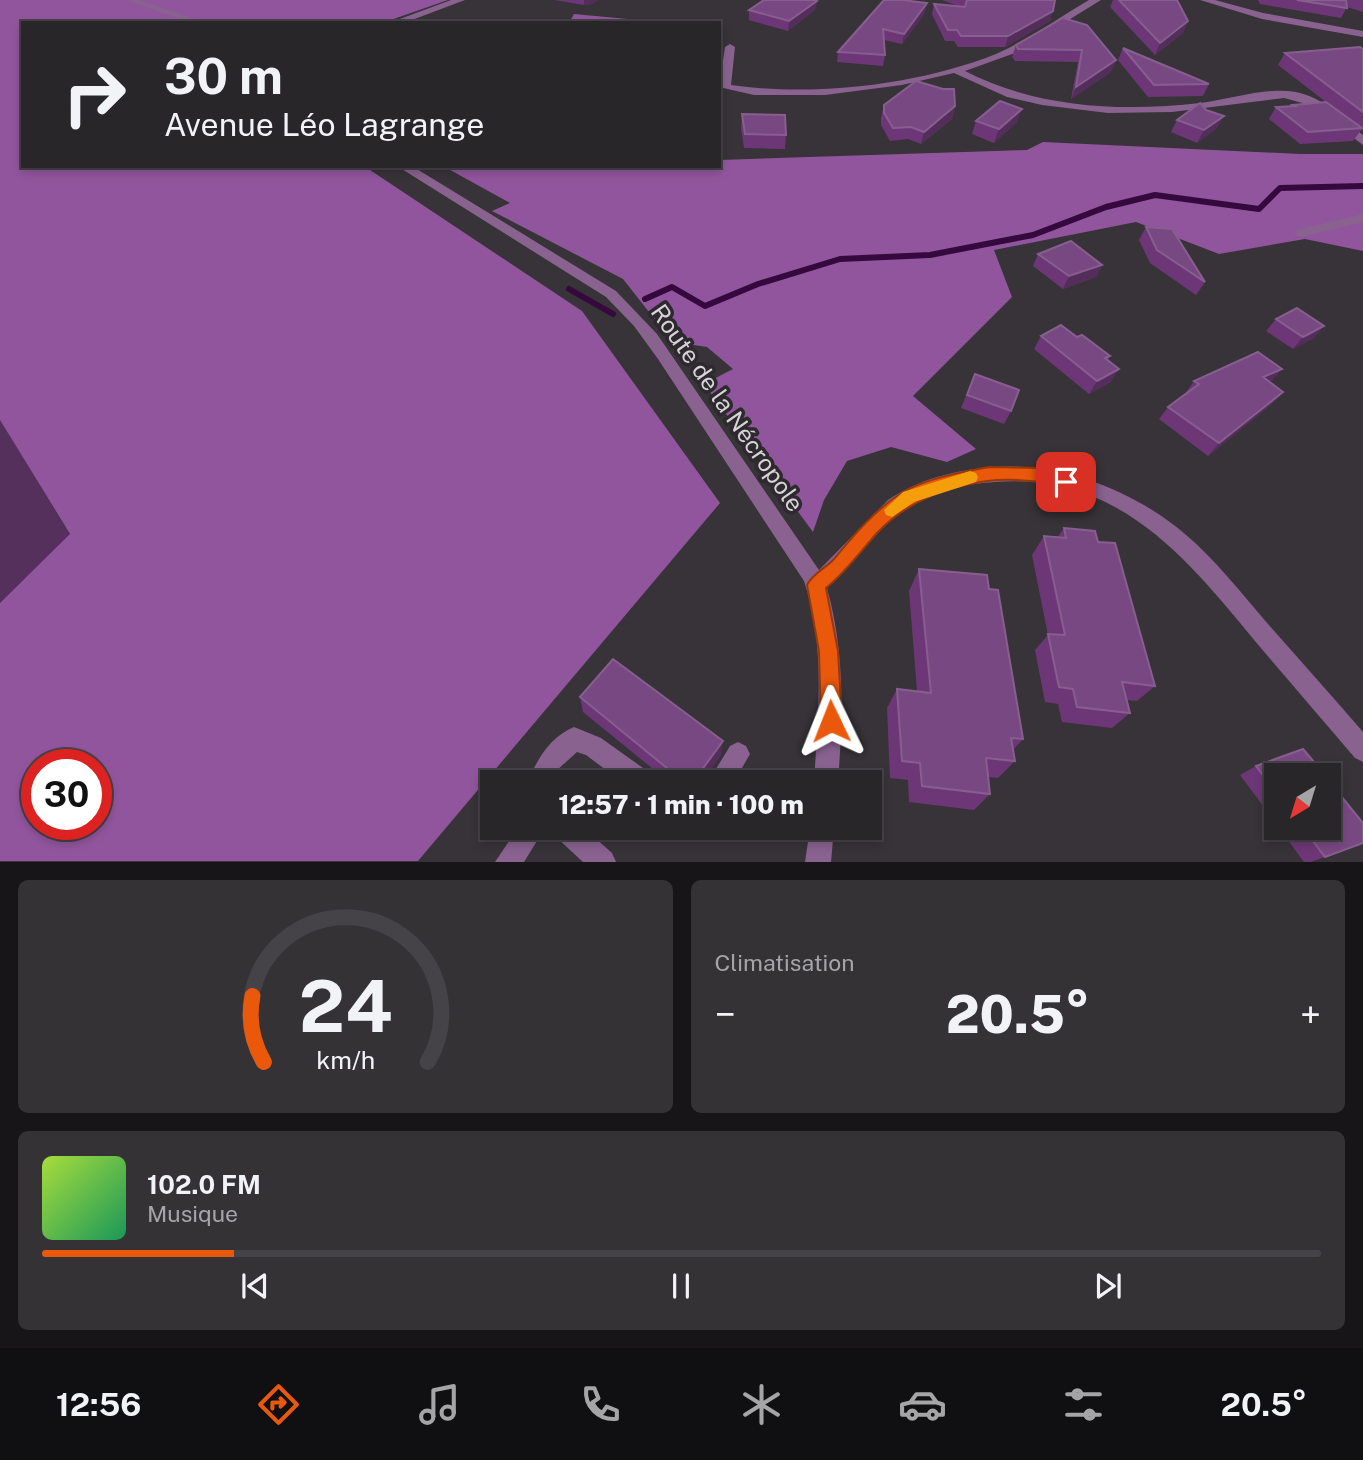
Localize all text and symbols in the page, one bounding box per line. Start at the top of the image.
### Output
text: 30 m [164,47,283,105]
icon: right [49,49,140,140]
text: Avenue Léo Lagrange [164,106,484,143]
street label: Route de la Nécropole [646,298,810,516]
pin [1036,452,1096,512]
icon: arrive [1047,463,1085,501]
position arrow [794,684,868,758]
speed limit sign: 30 [21,749,112,840]
north arrow [1264,763,1340,840]
map controls [1264,763,1341,840]
text: 12:57 · 1 min · 100 m [558,789,804,820]
text: Climatisation [715,949,855,976]
text: 24 [298,964,392,1049]
text: 20.5° [946,984,1090,1045]
text: − [715,992,736,1037]
text: + [1300,992,1321,1037]
text: km/h [316,1045,375,1075]
text: 102.0 FM [147,1169,261,1200]
text: Musique [147,1200,238,1227]
icon: previous [236,1267,274,1305]
icon: pause [662,1267,700,1305]
icon: next [1089,1267,1127,1305]
icon: directions [254,1380,303,1429]
icon: music [415,1380,464,1429]
icon: phone [576,1380,625,1429]
icon: climate [737,1380,786,1429]
icon: car [898,1380,947,1429]
icon: filters [1059,1380,1108,1429]
text: 12:56 [56,1386,141,1423]
text: 20.5° [1221,1386,1307,1423]

